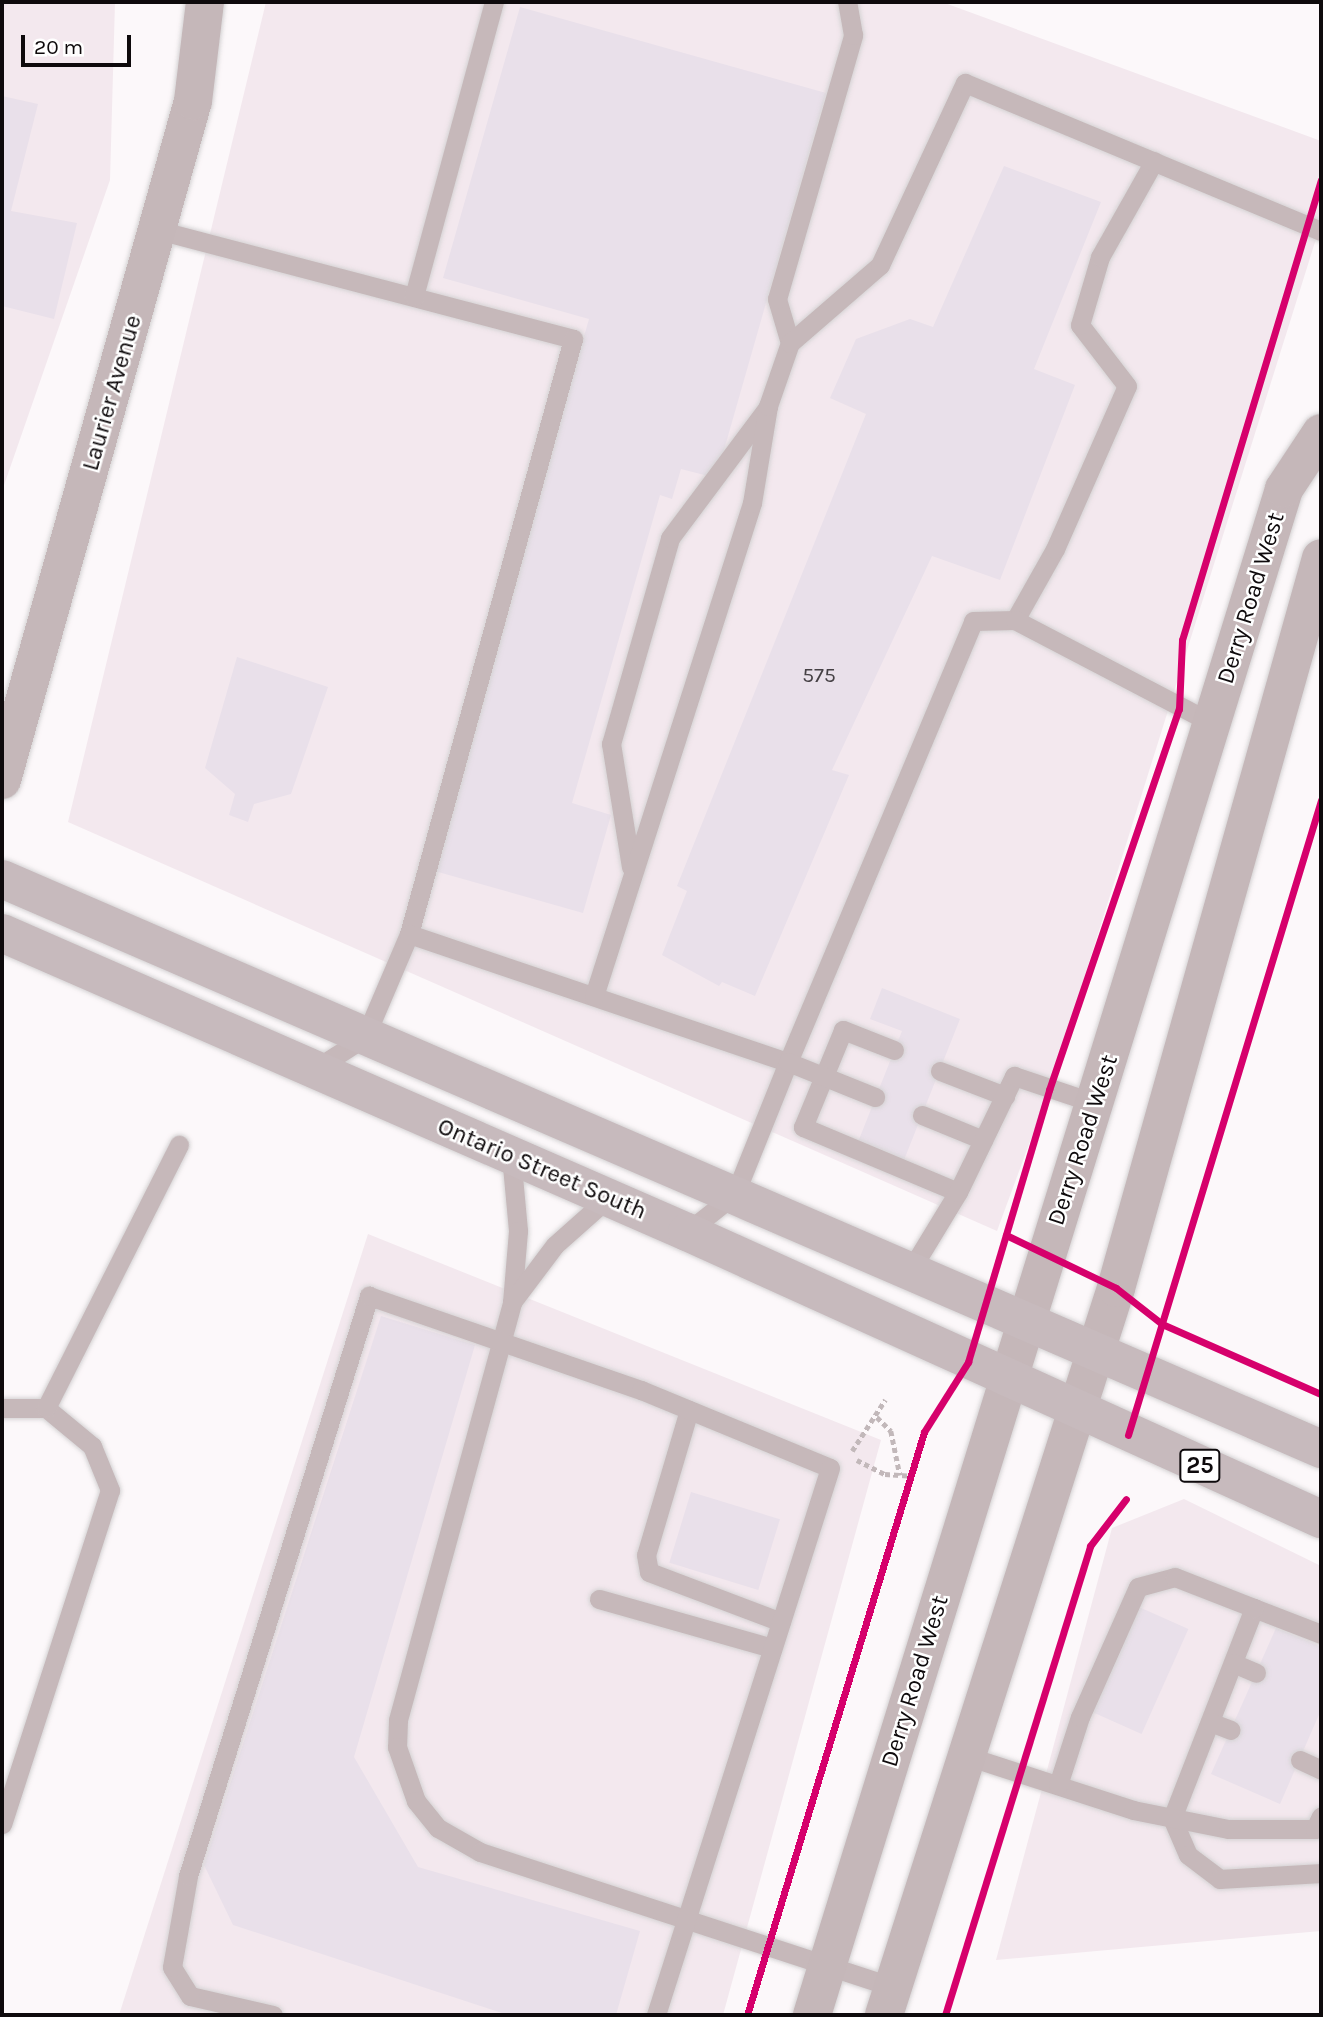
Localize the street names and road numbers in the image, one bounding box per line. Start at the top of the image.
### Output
street label: Laurier Avenue [76,312,148,474]
street label: Derry Road West [1211,509,1291,687]
street label: Derry Road West [1042,1051,1124,1229]
street label: Ontario Street South [433,1112,651,1226]
road number: 25 [1179,1446,1221,1485]
street label: Derry Road West [875,1592,955,1770]

